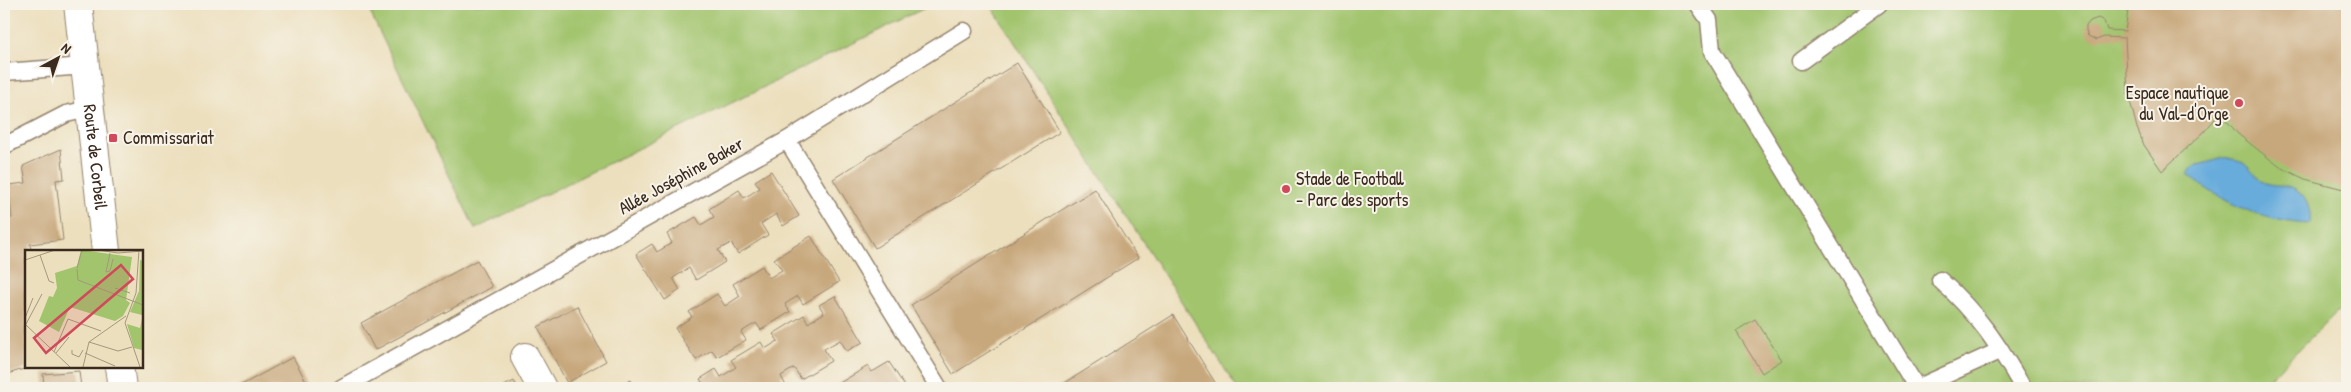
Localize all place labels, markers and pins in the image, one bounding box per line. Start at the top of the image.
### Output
place label: Espace nautique du Val-d'Orge [2126,80,2229,126]
marker: Espace nautique du Val-d'Orge [2233,97,2245,109]
place label: Commissariat [123,125,215,150]
marker: Commissariat [107,132,119,144]
place label: Stade de Football - Parc des sports [1296,166,1408,212]
marker: Stade de Football - Parc des sports [1280,183,1292,195]

